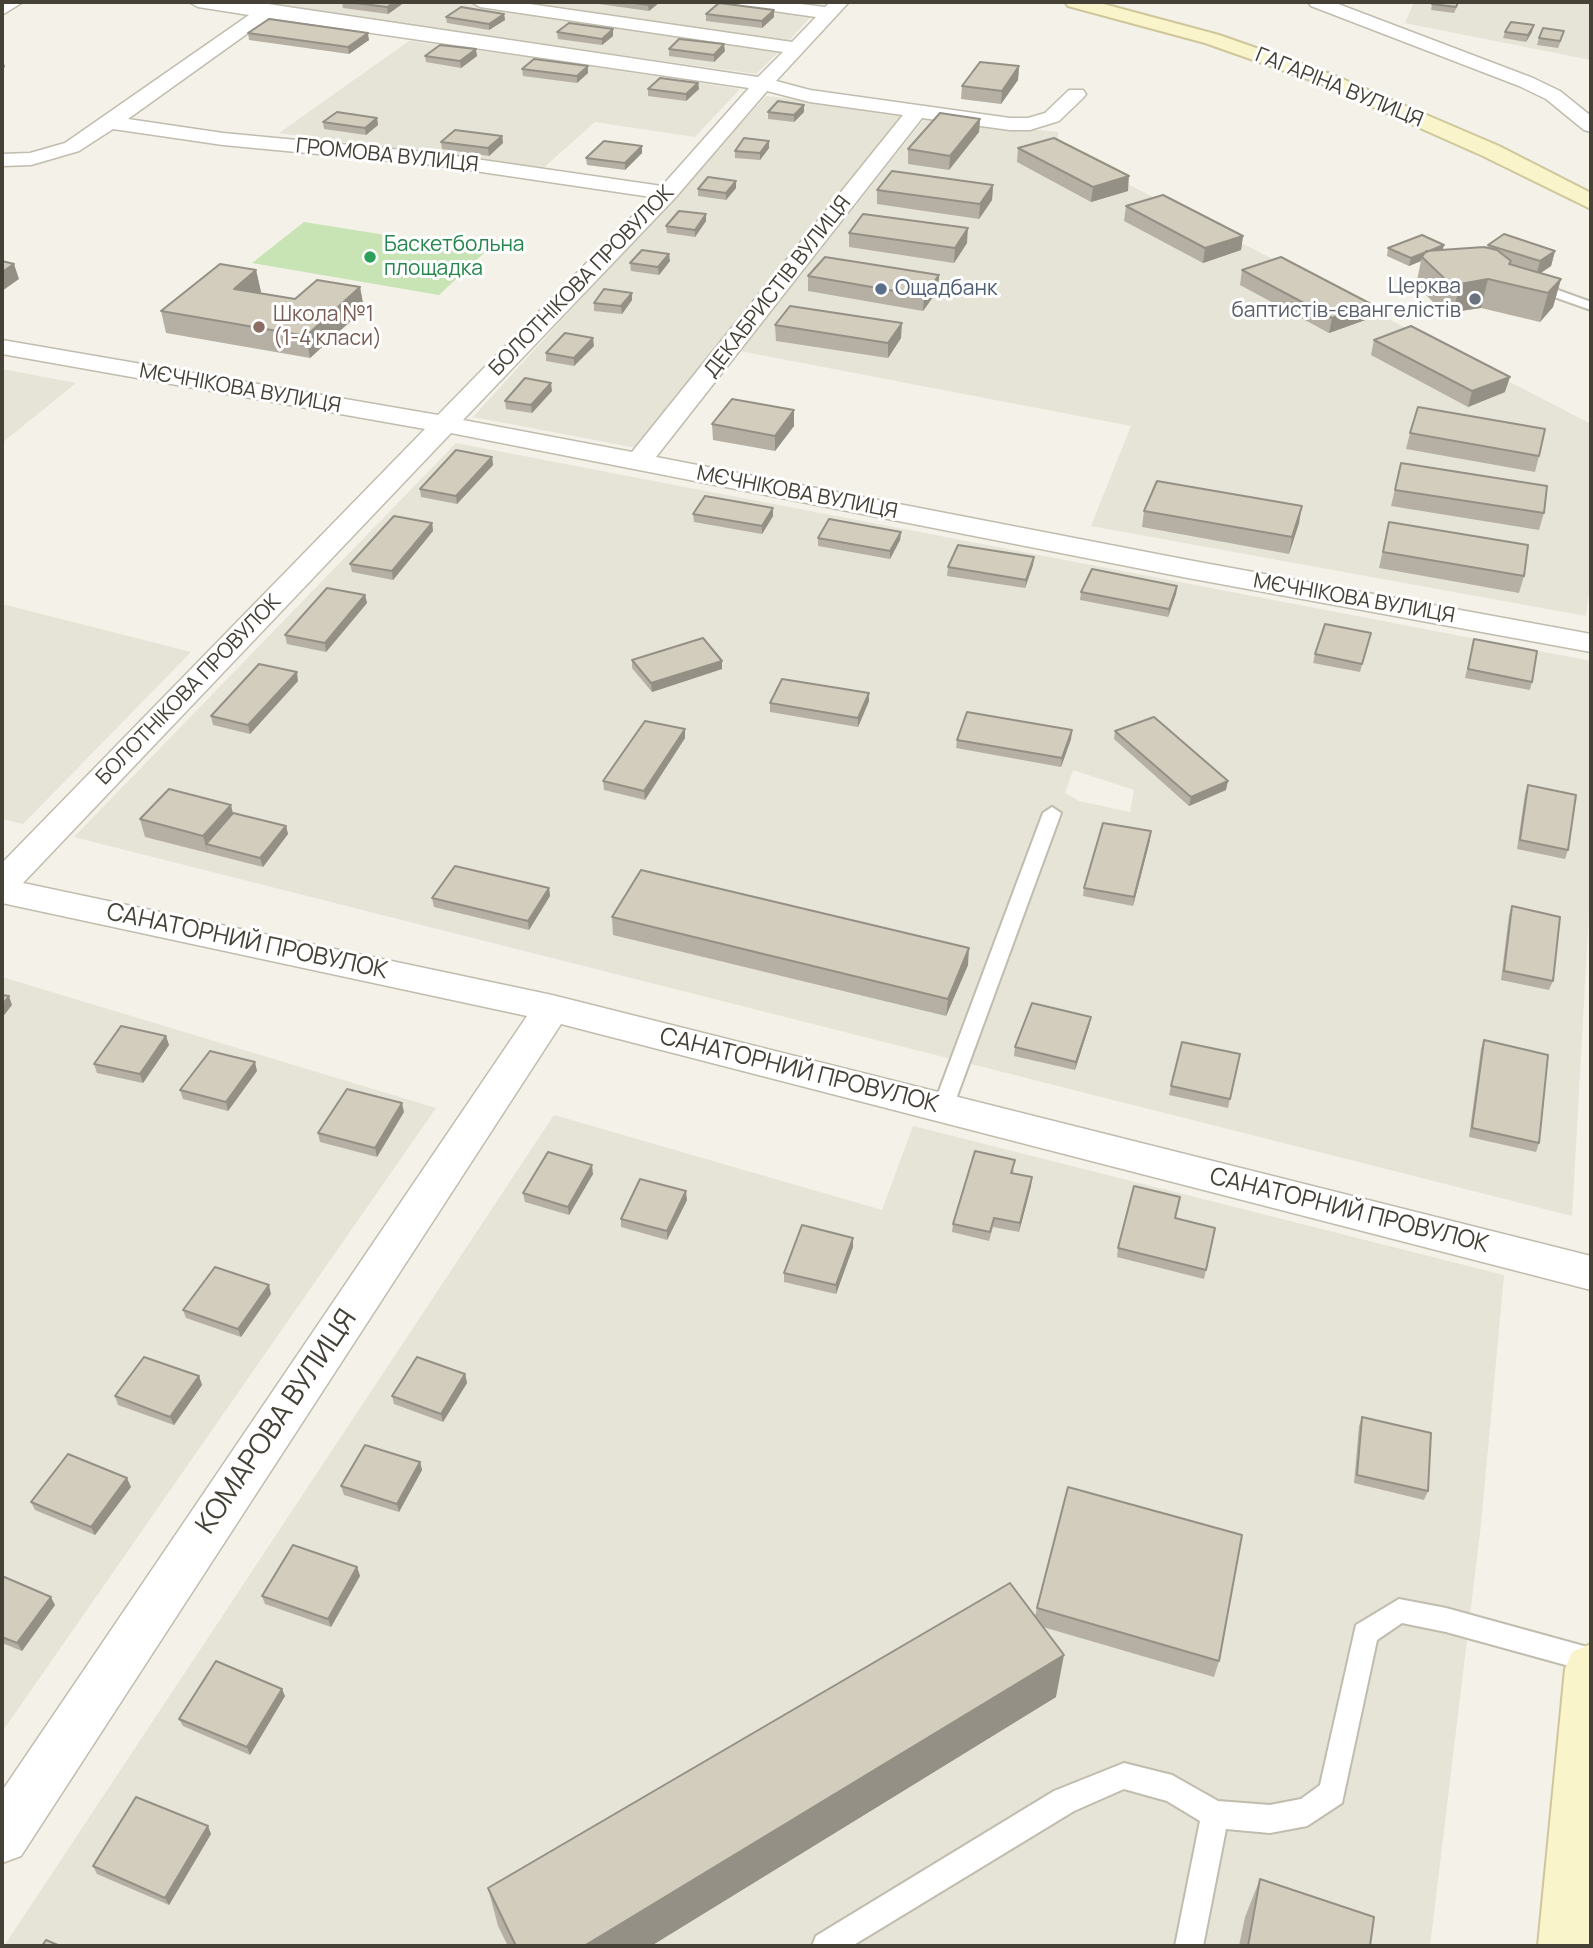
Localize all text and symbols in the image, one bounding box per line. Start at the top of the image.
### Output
street label: ГАГАРІНА ВУЛИЦЯ [1251,43,1427,133]
street label: ГРОМОВА ВУЛИЦЯ [294,134,480,178]
street label: БОЛОТНІКОВА ПРОВУЛОК [484,181,680,381]
street label: ДЕКАБРИСТІВ ВУЛИЦЯ [699,191,857,383]
place label: Баскетбольна площадка [384,232,524,282]
marker: Баскетбольна площадка [362,249,378,265]
place label: Церква баптистів-євангелістів [1231,274,1461,324]
place label: Ощадбанк [895,276,997,302]
marker: Ощадбанк [873,281,889,297]
marker: Церква баптистів-євангелістів [1467,291,1483,307]
place label: Школа №1 (1-4 класи) [273,302,382,352]
marker: Школа №1 (1-4 класи) [251,319,267,335]
street label: МЄЧНІКОВА ВУЛИЦЯ [137,359,343,419]
street label: МЄЧНІКОВА ВУЛИЦЯ [694,461,900,525]
street label: МЄЧНІКОВА ВУЛИЦЯ [1251,569,1457,629]
street label: БОЛОТНІКОВА ПРОВУЛОК [91,590,287,790]
street label: САНАТОРНИЙ ПРОВУЛОК [104,898,390,986]
street label: САНАТОРНИЙ ПРОВУЛОК [657,1022,941,1120]
street label: САНАТОРНИЙ ПРОВУЛОК [1207,1162,1491,1260]
street label: КОМАРОВА ВУЛИЦЯ [189,1304,365,1540]

